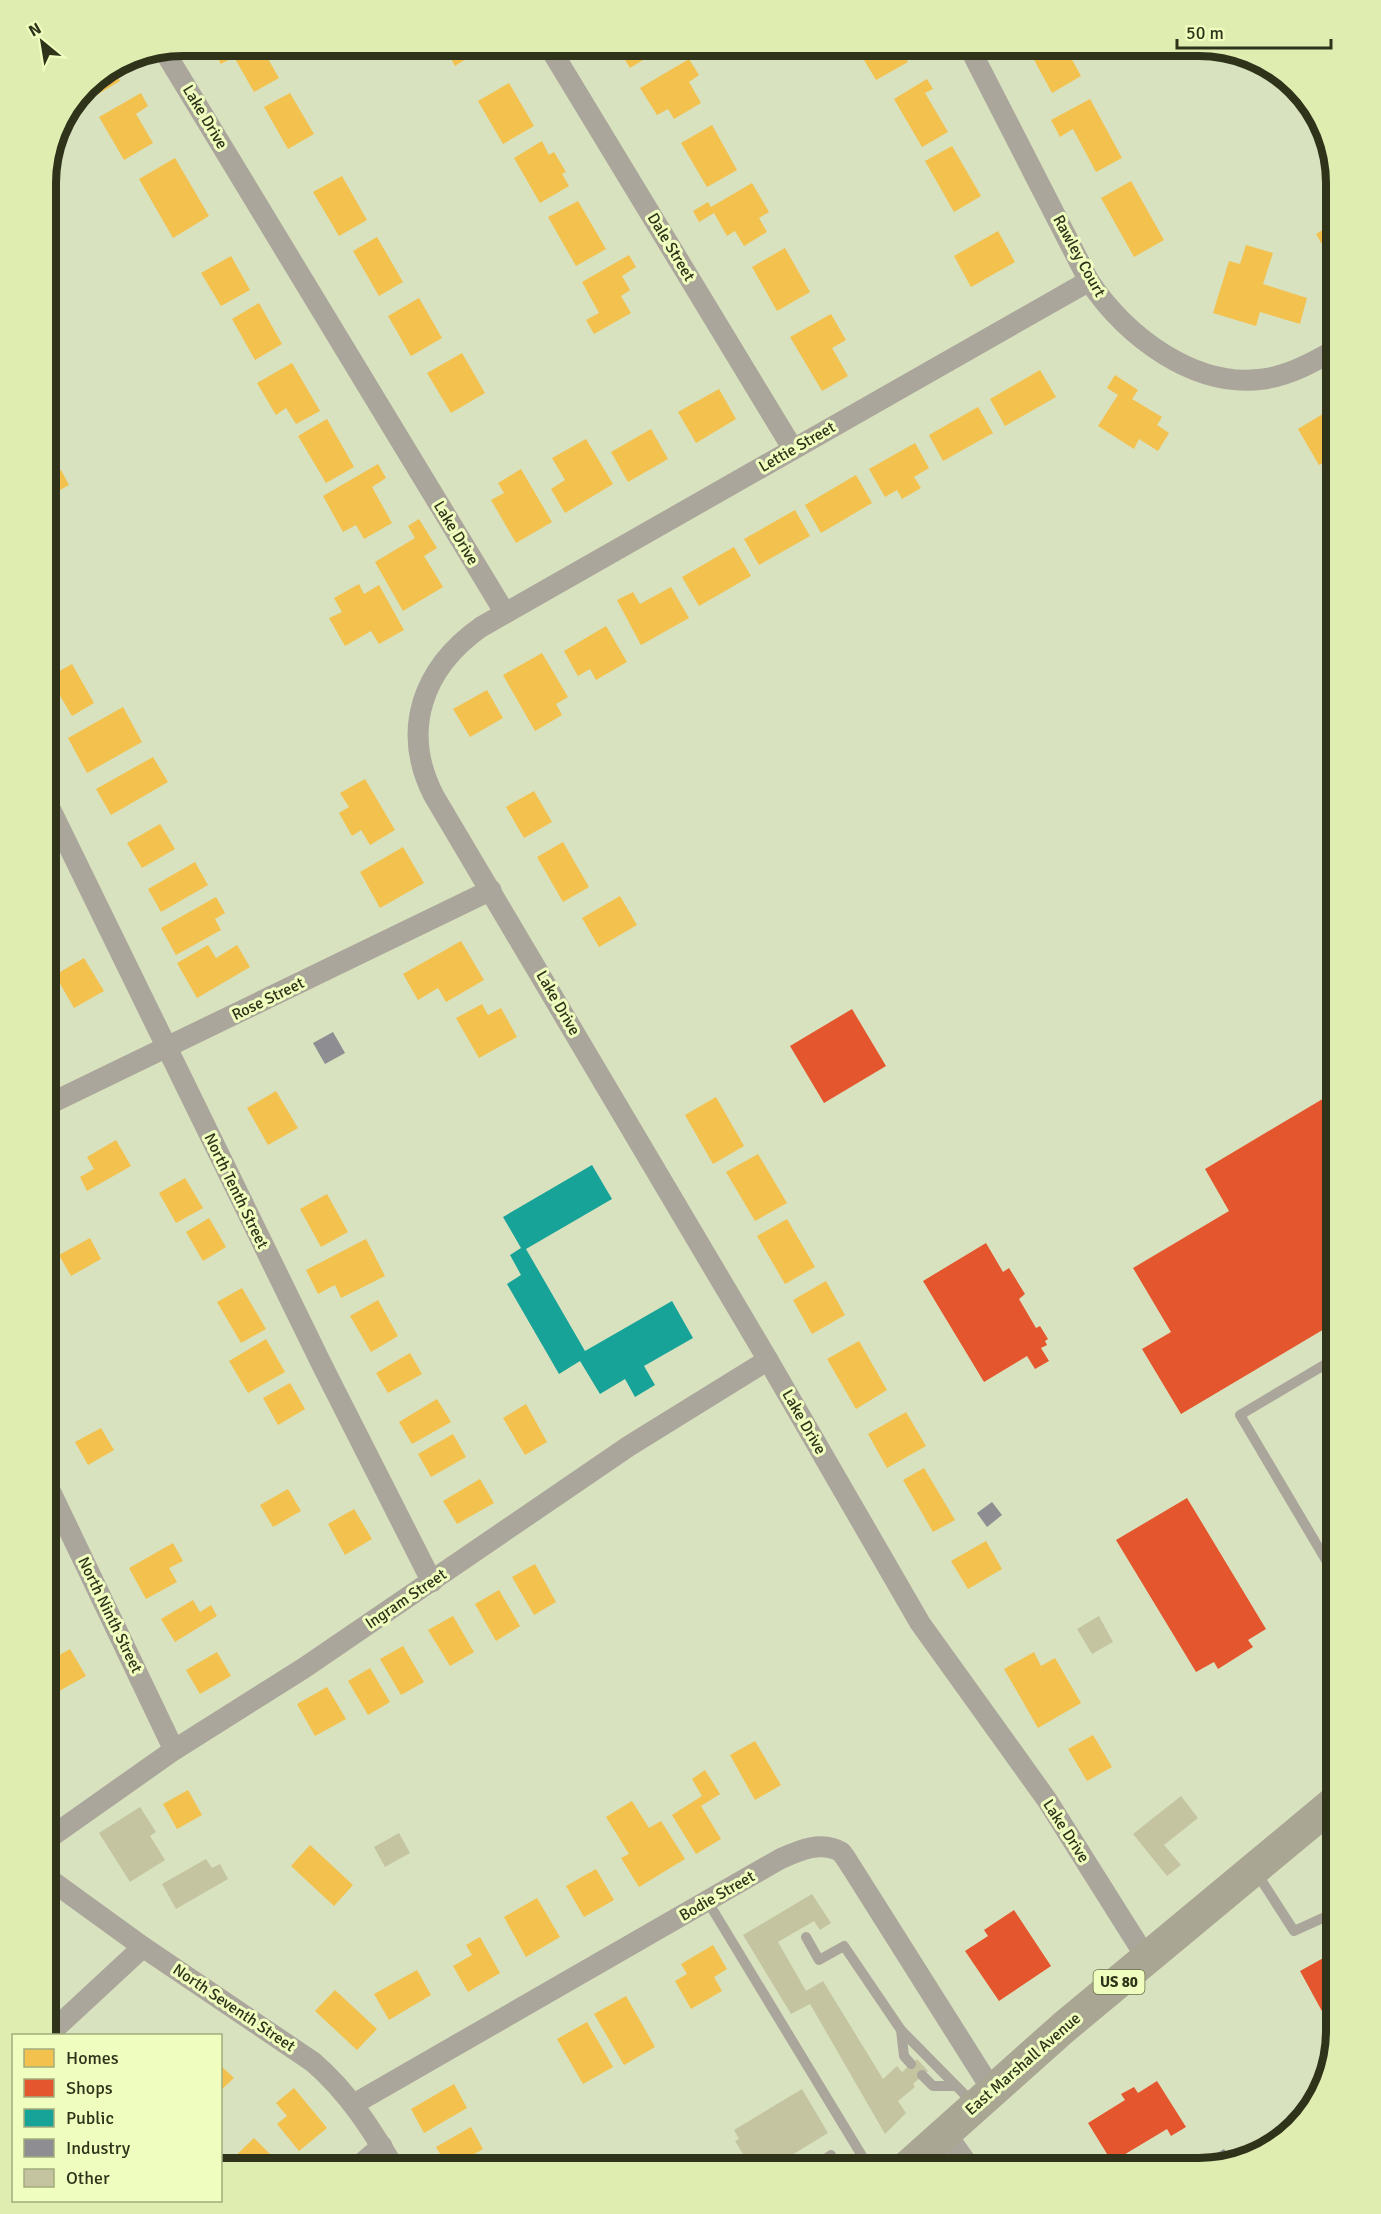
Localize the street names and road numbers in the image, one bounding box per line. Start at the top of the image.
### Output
street label: Lake Drive [178,81,232,153]
street label: Dale Street [643,209,699,285]
street label: Rawley Court [1048,211,1110,301]
street label: Lettie Street [755,417,839,477]
street label: Lake Drive [429,497,483,569]
street label: Lake Drive [532,967,584,1039]
street label: Rose Street [229,973,308,1025]
street label: North Tenth Street [199,1130,273,1252]
street label: Lake Drive [778,1386,830,1458]
street label: North Ninth Street [73,1554,147,1677]
street label: Ingram Street [362,1564,451,1633]
street label: Lake Drive [1038,1796,1094,1866]
street label: Bodie Street [676,1866,759,1926]
street label: North Seventh Street [169,1960,299,2057]
road number: US 80 [1094,1970,1144,1994]
street label: East Marshall Avenue [961,2008,1085,2120]

